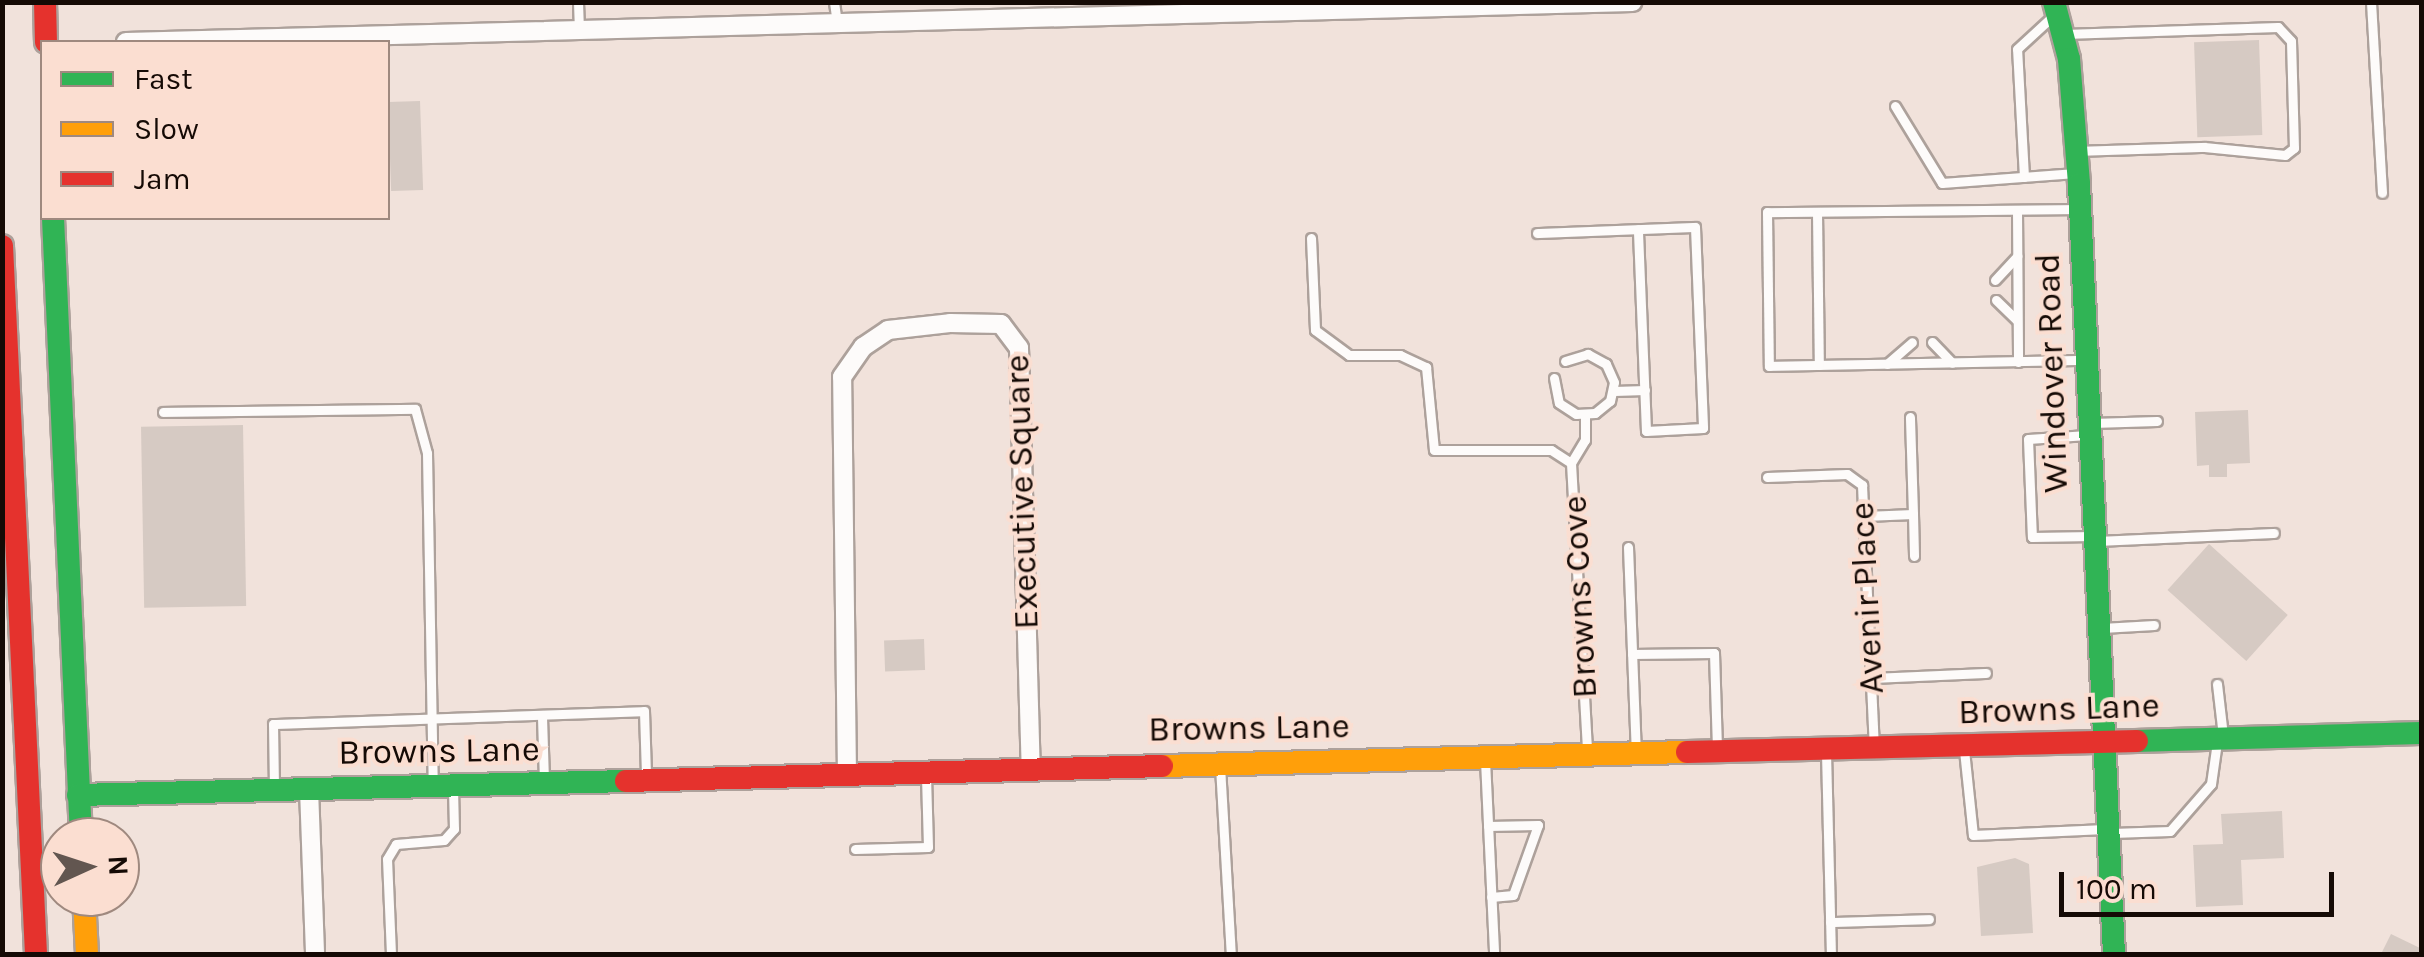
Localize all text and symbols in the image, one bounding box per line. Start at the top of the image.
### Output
legend [40,40,390,220]
text: Fast [134,61,193,97]
text: Slow [134,111,199,147]
text: Jam [134,161,191,197]
street label: Windover Road [2027,252,2077,494]
street label: Executive Square [996,354,1048,630]
street label: Browns Cove [1554,495,1606,699]
street label: Avenir Place [1841,501,1893,695]
street label: Browns Lane [1958,684,2160,734]
street label: Browns Lane [1148,705,1350,751]
street label: Browns Lane [338,728,540,774]
north arrow [40,817,140,917]
scale bar [2064,852,2339,914]
text: N [101,855,135,876]
text: 100 m [2076,871,2157,907]

